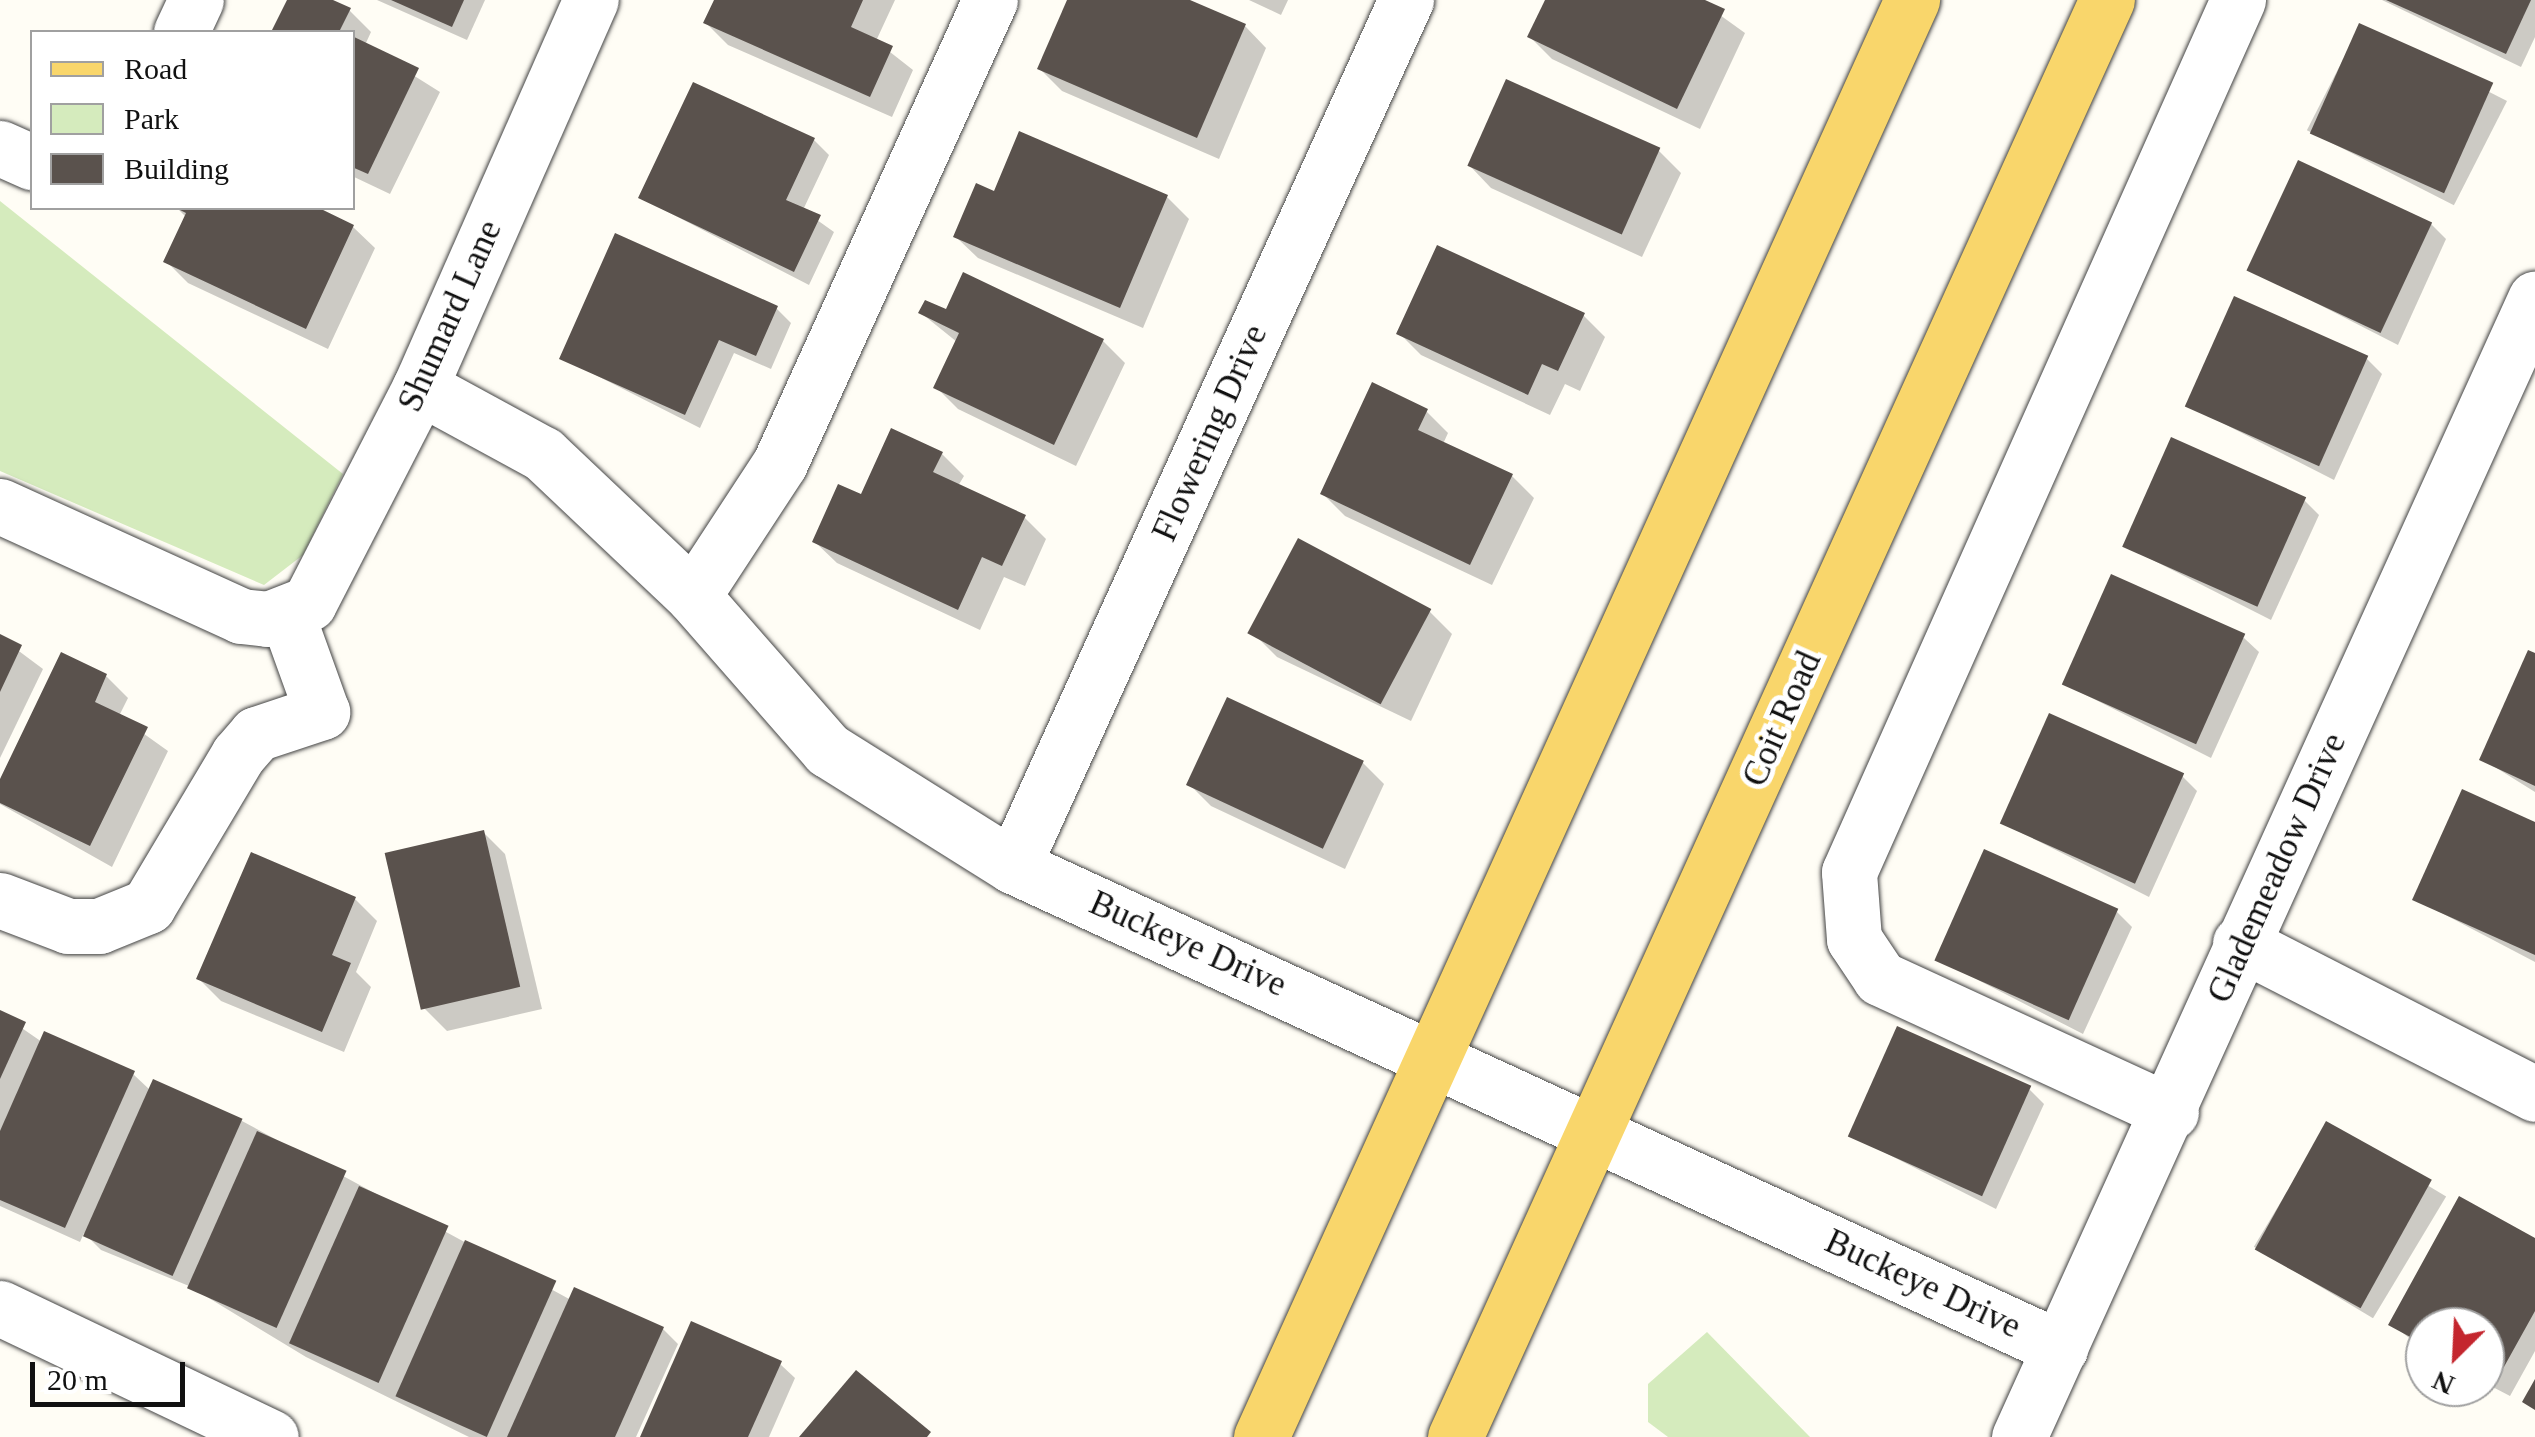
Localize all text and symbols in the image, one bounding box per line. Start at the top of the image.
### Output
legend [30,30,355,210]
text: Road [124,52,187,85]
text: Park [124,102,179,135]
text: Building [124,152,229,185]
street label: Shumard Lane [389,214,511,418]
street label: Flowering Drive [1144,318,1276,548]
street label: Coit Road [1734,645,1830,793]
street label: Glademeadow Drive [2199,727,2355,1009]
street label: Buckeye Drive [1083,882,1293,1006]
street label: Buckeye Drive [1819,1220,2027,1348]
north arrow [2405,1307,2505,1407]
scale bar [35,1342,190,1404]
text: 20 m [47,1363,108,1396]
text: N [2428,1365,2459,1401]

